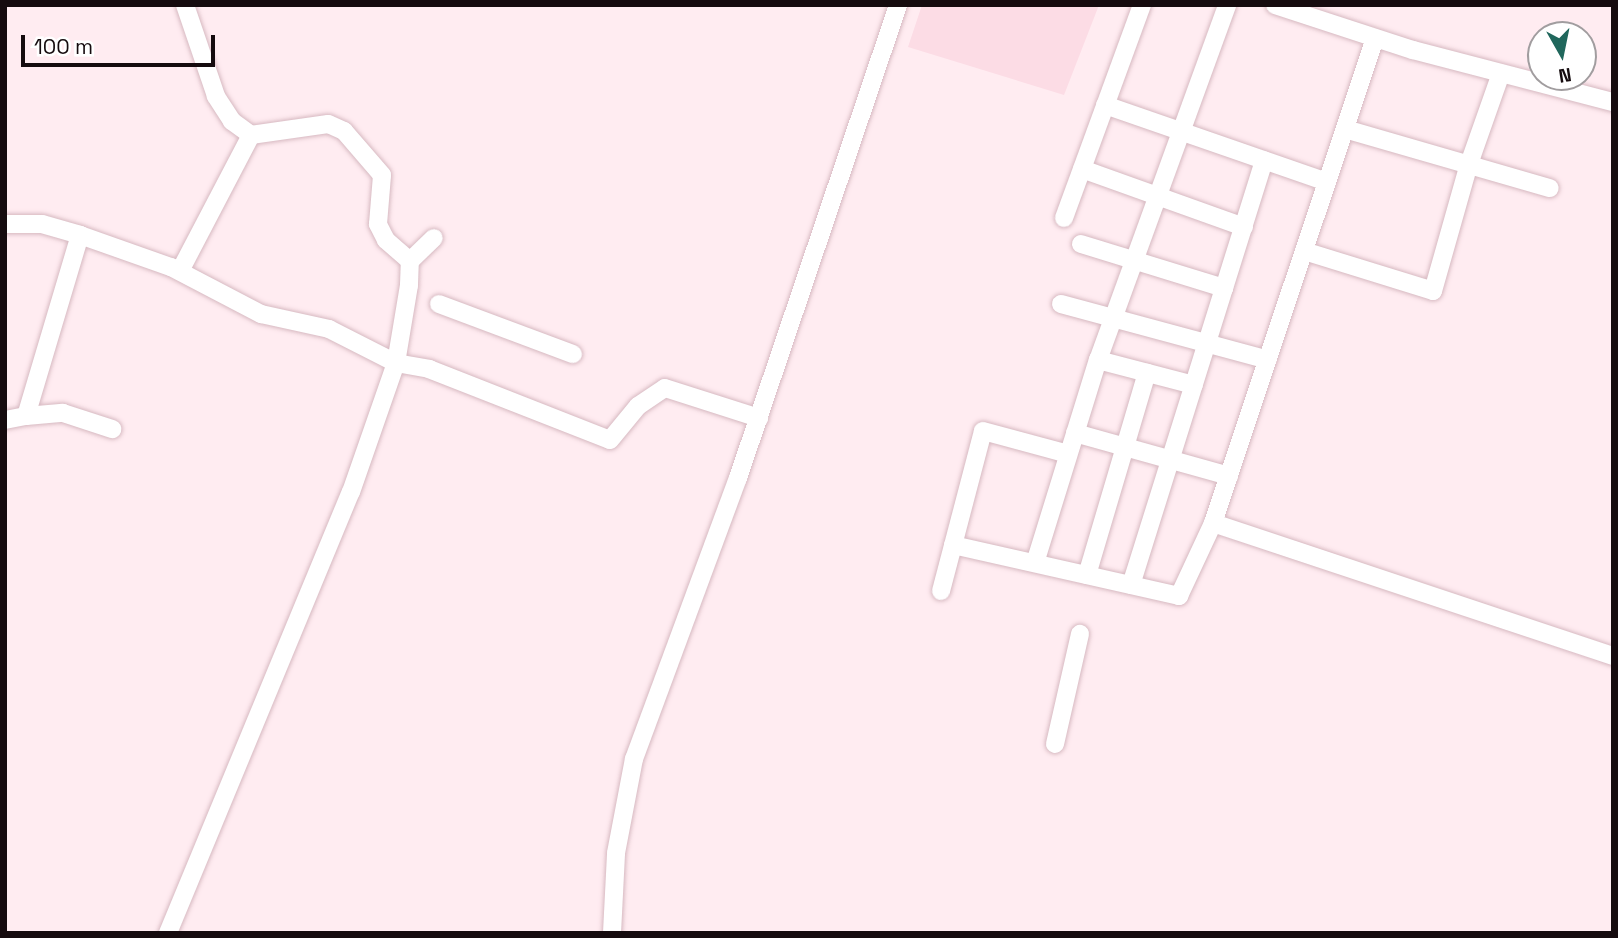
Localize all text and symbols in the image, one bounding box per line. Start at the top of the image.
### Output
scale bar [24,21,219,65]
north arrow [1527,21,1597,91]
text: 100 m [34,33,93,60]
text: N [1557,62,1573,89]

